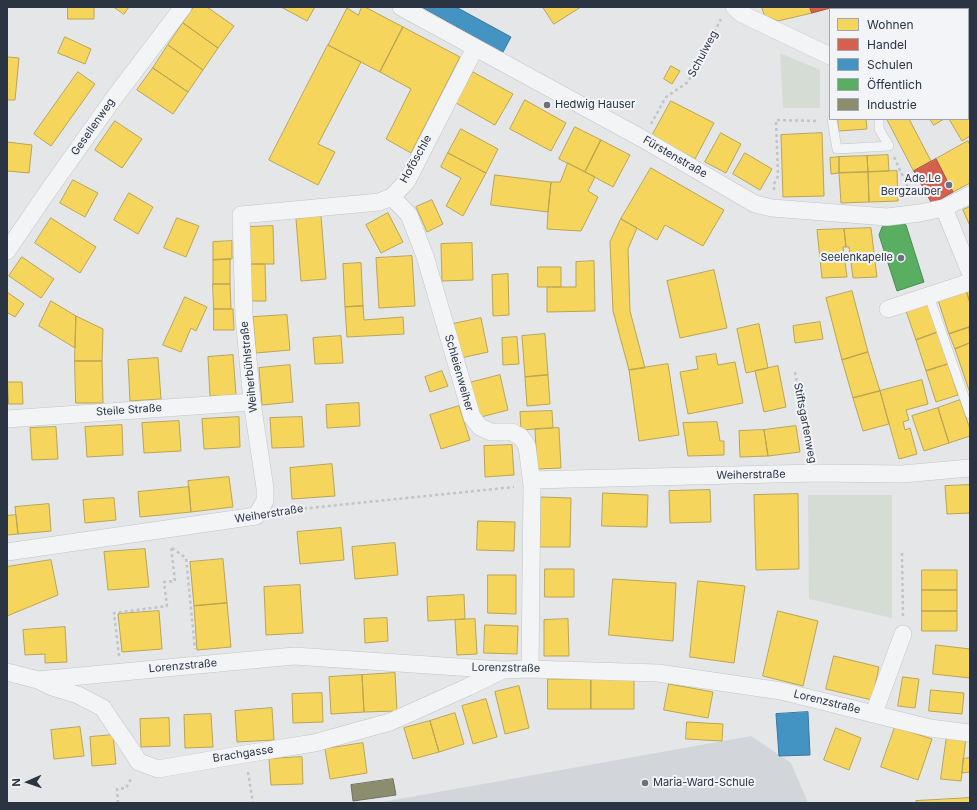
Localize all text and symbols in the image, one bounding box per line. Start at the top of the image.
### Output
legend [829,8,969,120]
text: Wohnen [867,17,914,32]
street label: Schulweg [685,28,721,80]
text: Handel [867,37,907,52]
text: Schulen [867,57,913,72]
text: Öffentlich [867,77,922,92]
street label: Gesellenweg [68,96,118,158]
text: Industrie [867,97,917,112]
place label: Hedwig Hauser [555,98,635,112]
marker: Hedwig Hauser [542,100,552,110]
street label: Hoföschle [397,133,435,185]
street label: Fürstenstraße [641,133,709,181]
place label: Ade.Le Bergzauber [881,172,941,198]
marker: Ade.Le Bergzauber [944,180,954,190]
place label: Seelenkapelle [820,251,893,265]
marker: Seelenkapelle [896,253,906,263]
street label: Weiherbühlstraße [238,321,260,413]
street label: Schleienweiher [442,333,476,413]
street label: Stiftsgartenweg [791,382,819,464]
street label: Steile Straße [96,401,162,419]
street label: Weiherstraße [716,468,786,482]
street label: Weiherstraße [234,502,304,526]
street label: Lorenzstraße [148,656,218,676]
street label: Lorenzstraße [472,661,540,675]
street label: Lorenzstraße [792,687,862,717]
street label: Brachgasse [212,743,274,765]
north arrow [8,762,48,802]
place label: Maria-Ward-Schule [653,776,754,790]
text: N [9,778,23,787]
marker: Maria-Ward-Schule [640,778,650,788]

